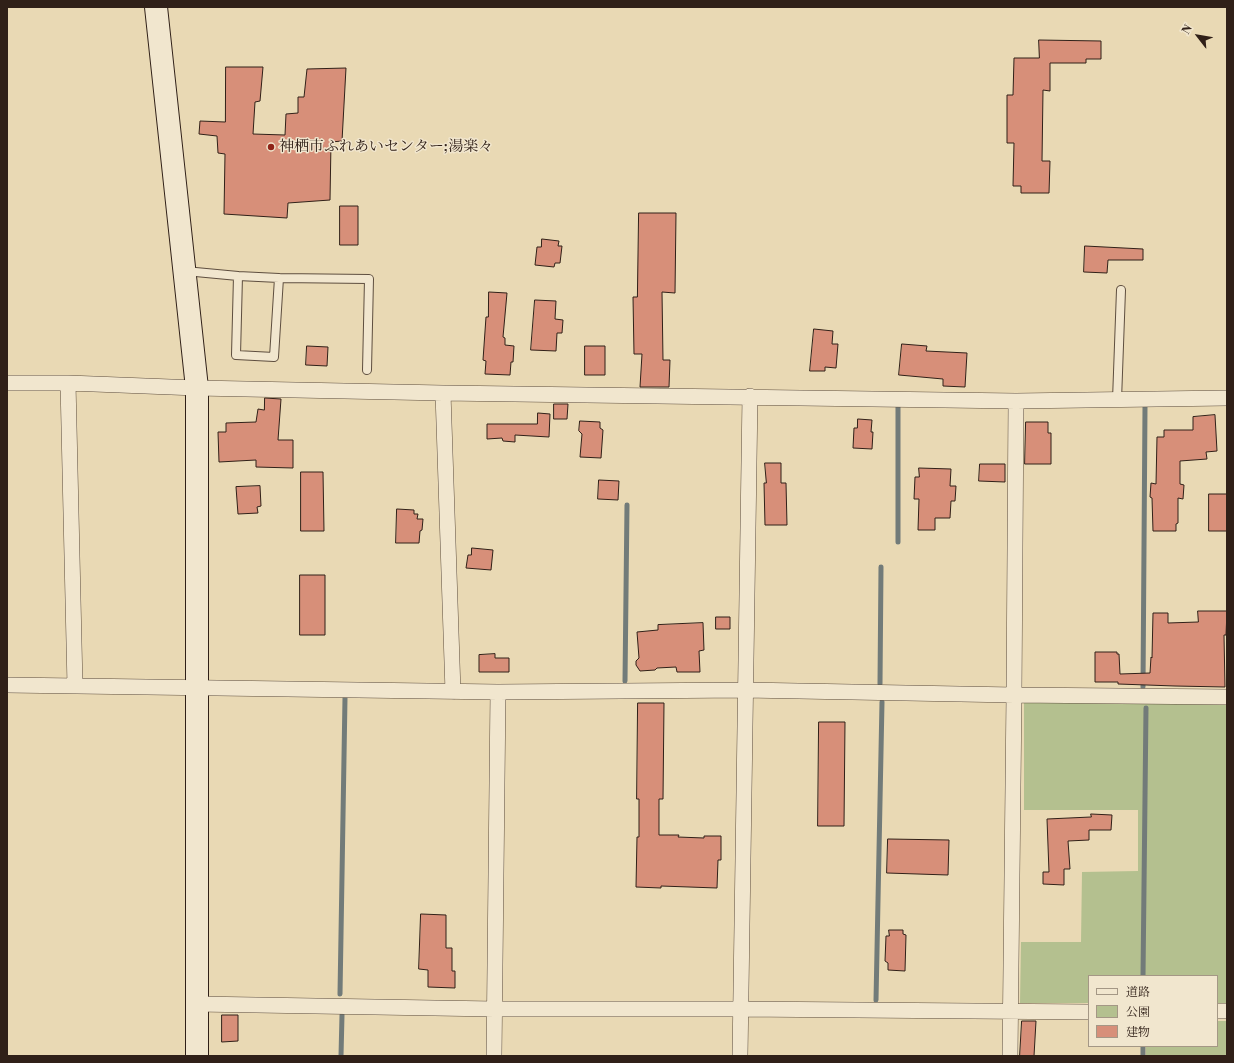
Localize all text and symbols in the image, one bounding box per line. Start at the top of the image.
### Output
north arrow [1178,16,1218,56]
text: N [1179,22,1196,37]
place label: 神栖市ふれあいセンター;湯楽々 [279,138,493,156]
marker: 神栖市ふれあいセンター;湯楽々 [266,142,276,152]
legend [1088,975,1218,1047]
text: 道路 [1126,985,1150,1000]
text: 公園 [1126,1005,1150,1020]
text: 建物 [1126,1025,1150,1040]

